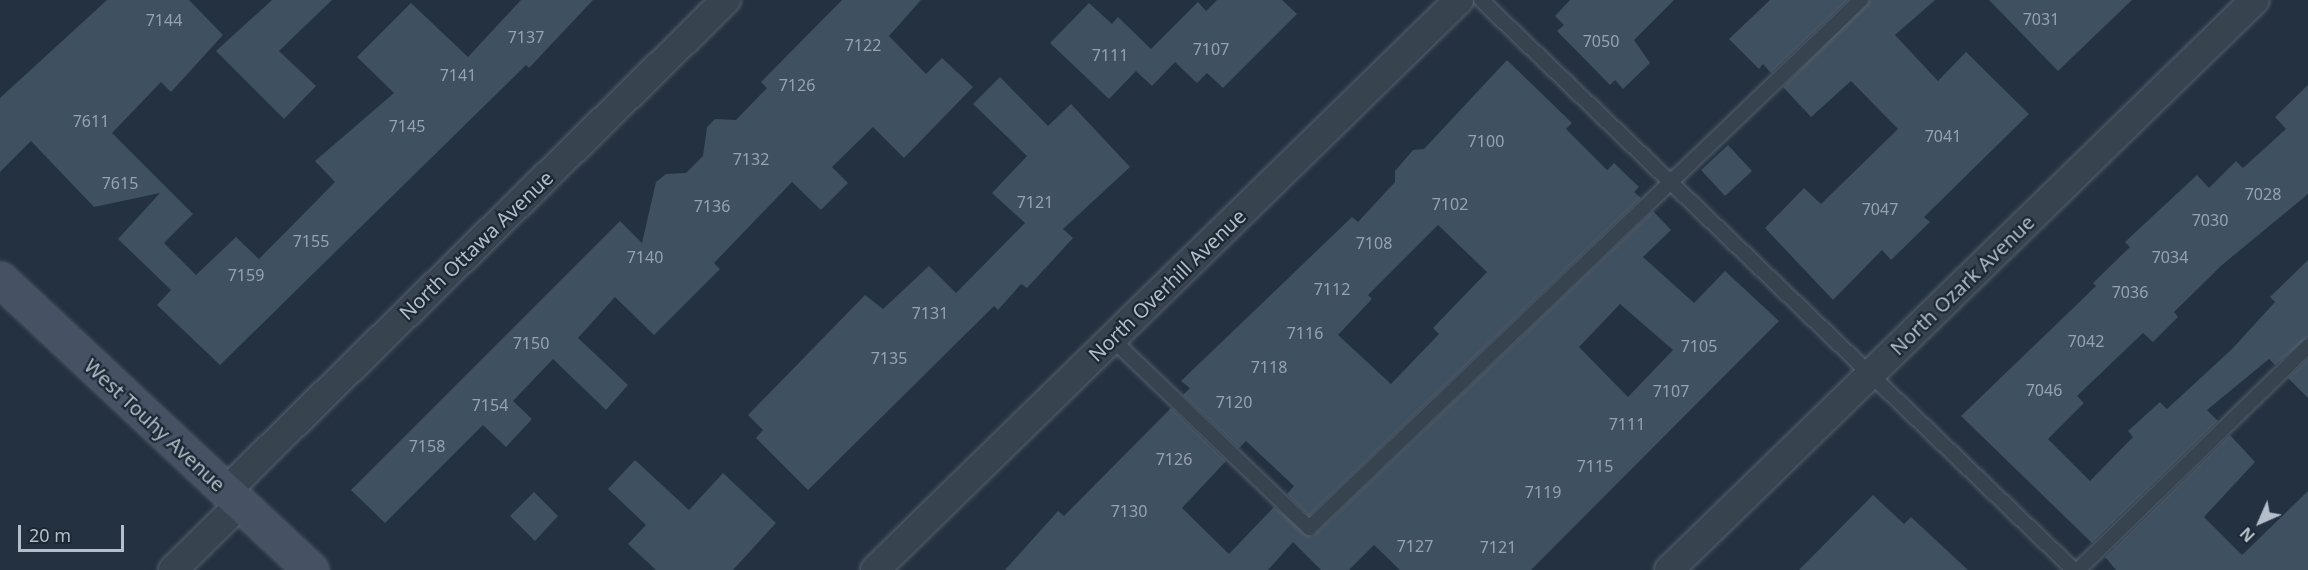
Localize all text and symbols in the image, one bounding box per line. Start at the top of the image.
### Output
house number: 7031 [2023,9,2059,29]
house number: 7144 [146,10,182,30]
house number: 7137 [508,27,544,47]
house number: 7050 [1583,31,1619,51]
house number: 7122 [845,35,881,55]
house number: 7107 [1193,39,1229,59]
house number: 7111 [1092,45,1128,65]
house number: 7141 [440,65,476,85]
house number: 7126 [779,75,815,95]
house number: 7611 [73,111,109,131]
house number: 7145 [389,116,425,136]
house number: 7041 [1925,126,1961,146]
house number: 7100 [1468,131,1504,151]
house number: 7132 [733,149,769,169]
street label: North Ottawa Avenue [394,166,558,324]
house number: 7615 [102,173,138,193]
house number: 7028 [2245,184,2281,204]
house number: 7121 [1017,192,1053,212]
house number: 7102 [1432,194,1468,214]
house number: 7136 [694,196,730,216]
house number: 7047 [1862,199,1898,219]
street label: North Overhill Avenue [1084,204,1250,366]
street label: North Ozark Avenue [1885,210,2039,360]
house number: 7030 [2192,210,2228,230]
house number: 7155 [293,231,329,251]
house number: 7108 [1356,233,1392,253]
house number: 7140 [627,247,663,267]
house number: 7034 [2152,247,2188,267]
house number: 7159 [228,265,264,285]
house number: 7112 [1314,279,1350,299]
house number: 7036 [2112,282,2148,302]
house number: 7131 [912,303,948,323]
house number: 7116 [1287,323,1323,343]
house number: 7042 [2068,331,2104,351]
house number: 7150 [513,333,549,353]
house number: 7105 [1681,336,1717,356]
house number: 7135 [871,348,907,368]
street label: West Touhy Avenue [80,354,230,496]
house number: 7118 [1251,357,1287,377]
house number: 7046 [2026,380,2062,400]
house number: 7107 [1653,381,1689,401]
house number: 7120 [1216,392,1252,412]
house number: 7154 [472,395,508,415]
house number: 7111 [1609,414,1645,434]
house number: 7158 [409,436,445,456]
house number: 7126 [1156,449,1192,469]
house number: 7115 [1577,456,1613,476]
house number: 7119 [1525,482,1561,502]
north arrow [2230,492,2290,552]
house number: 7130 [1111,501,1147,521]
scale bar [21,513,128,551]
text: N [2235,522,2260,547]
text: 20 m [29,523,71,547]
house number: 7127 [1397,536,1433,556]
house number: 7121 [1480,537,1516,557]

